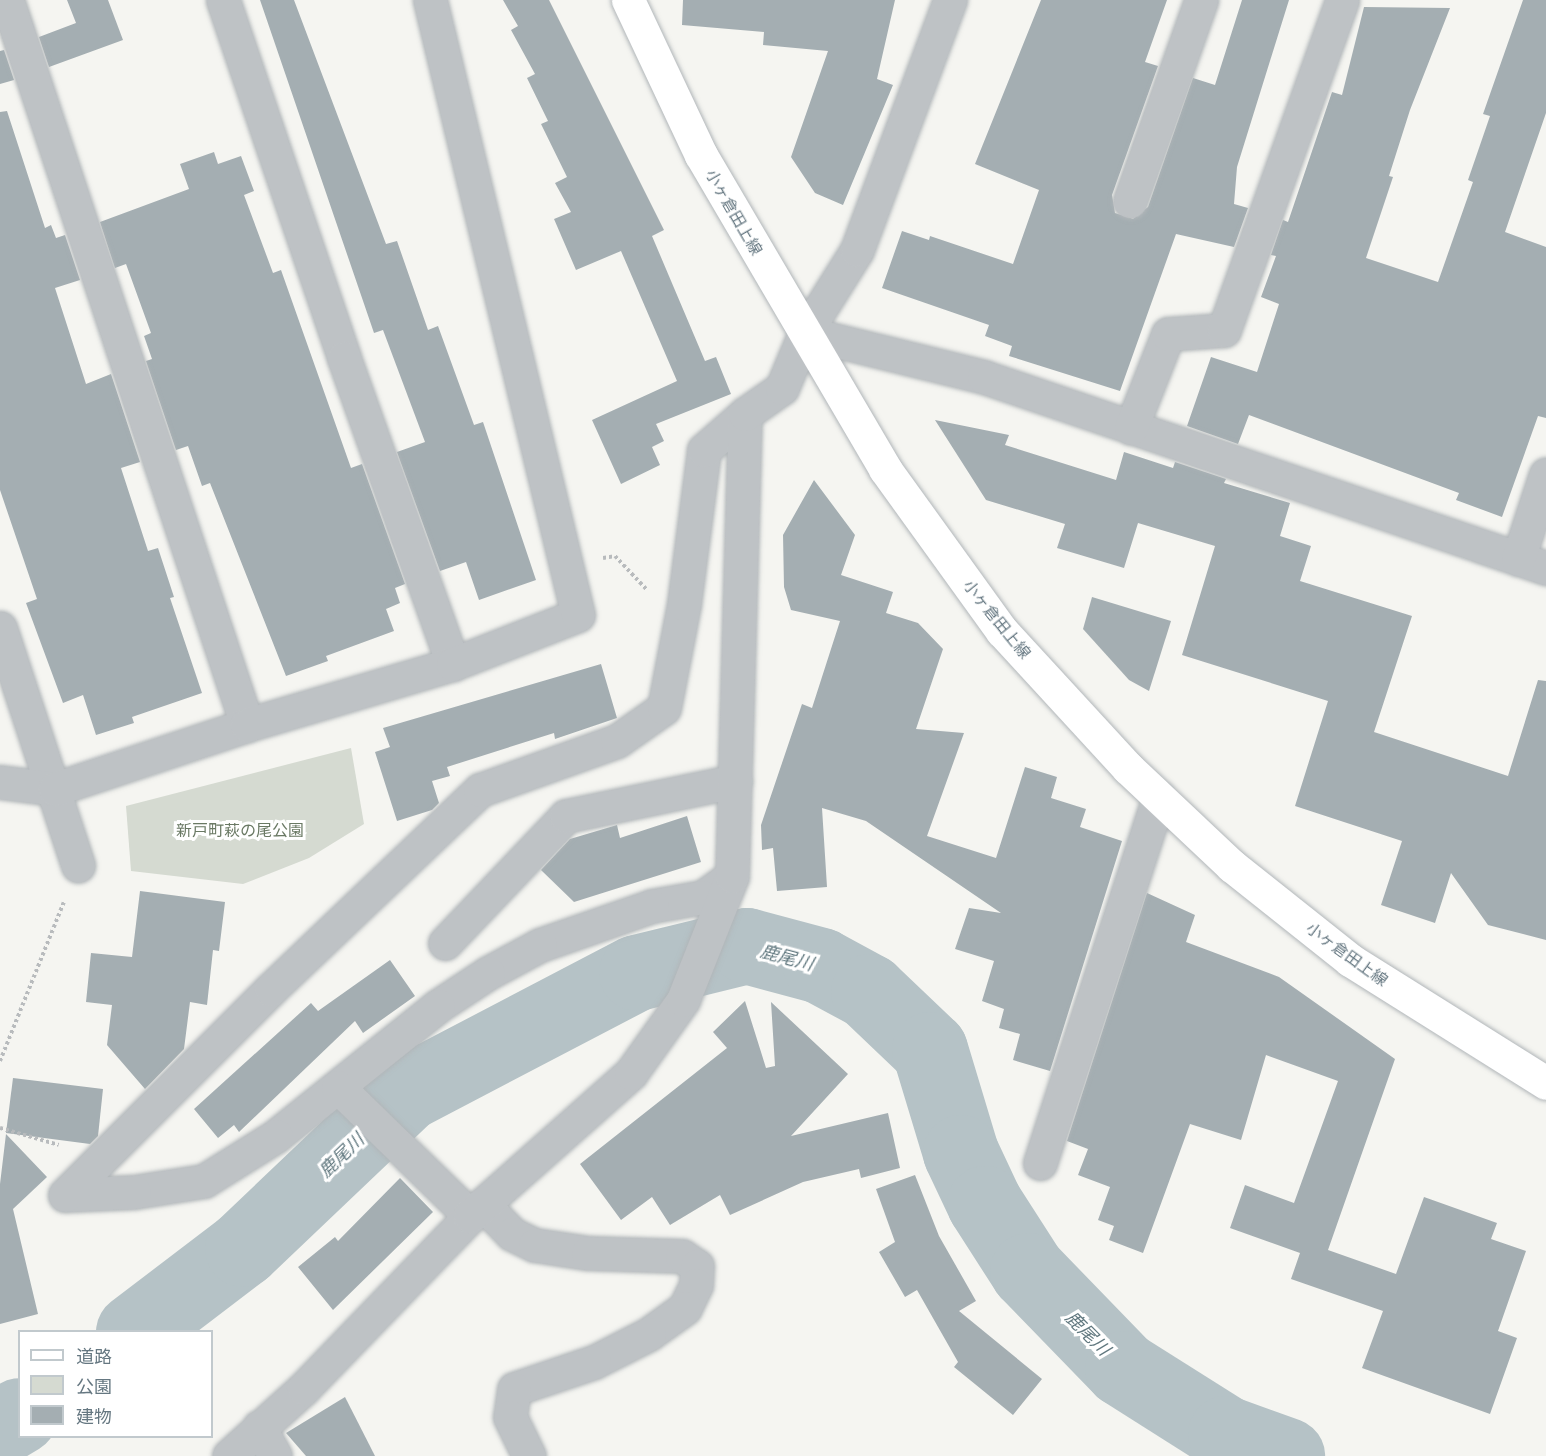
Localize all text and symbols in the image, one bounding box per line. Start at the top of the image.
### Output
street label: 小ヶ倉田上線 [702,166,766,258]
street label: 小ヶ倉田上線 [959,576,1035,662]
park label: 新戸町萩の尾公園 [176,820,304,840]
street label: 小ヶ倉田上線 [1303,918,1391,990]
water label: 鹿尾川 [758,940,816,974]
water label: 鹿尾川 [314,1128,368,1182]
water label: 鹿尾川 [1061,1306,1115,1360]
legend [18,1330,213,1438]
text: 道路 [76,1344,112,1368]
text: 公園 [76,1374,112,1398]
text: 建物 [76,1404,112,1428]

